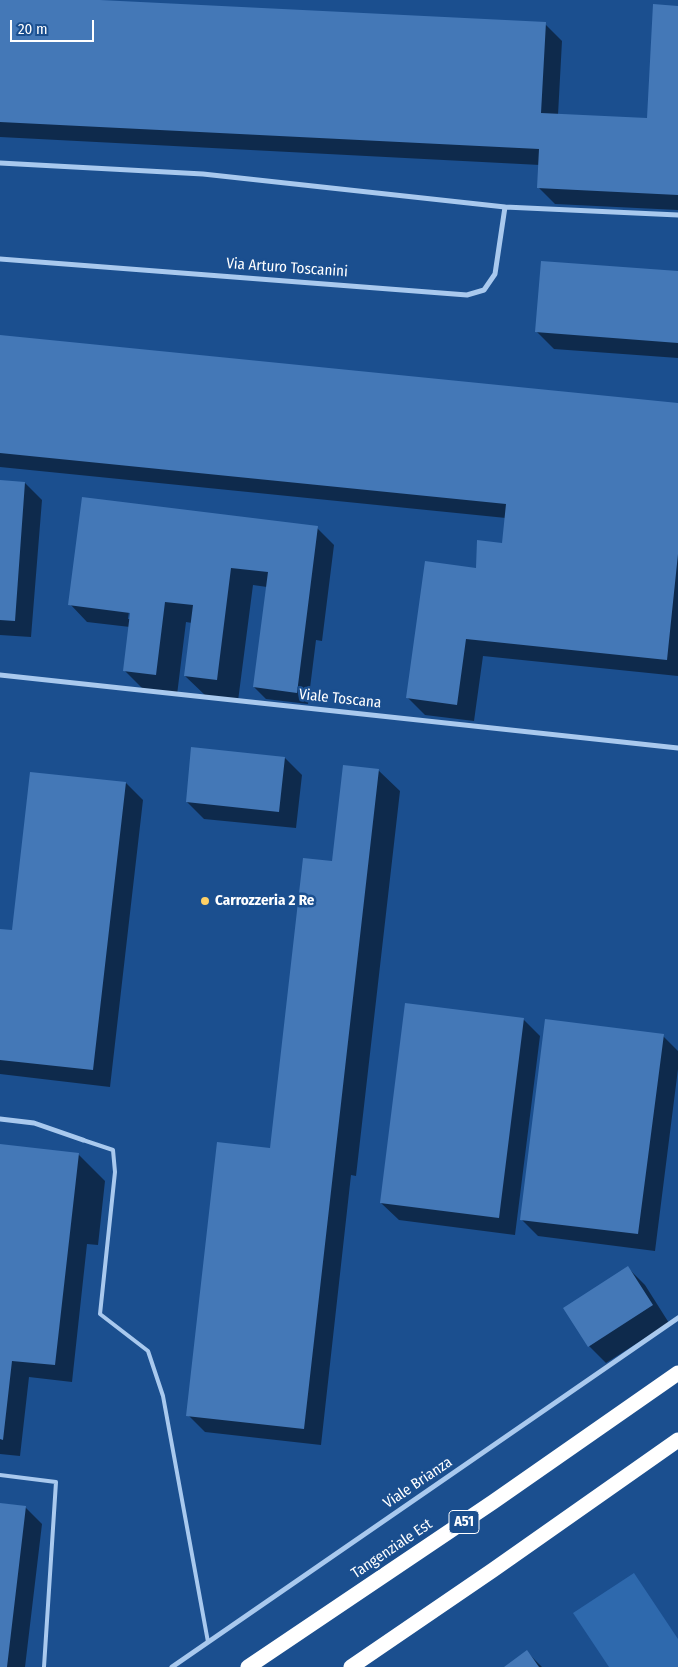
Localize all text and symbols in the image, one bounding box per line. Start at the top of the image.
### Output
scale bar [12,10,96,42]
text: 20 m [18,20,48,38]
street label: Via Arturo Toscanini [226,255,348,281]
street label: Viale Toscana [298,686,382,712]
place label: Carrozzeria 2 Re [215,892,314,910]
marker: Carrozzeria 2 Re [199,895,211,907]
street label: Viale Brianza [380,1453,456,1513]
road number: A51 [449,1510,479,1534]
street label: Tangenziale Est [348,1515,436,1583]

